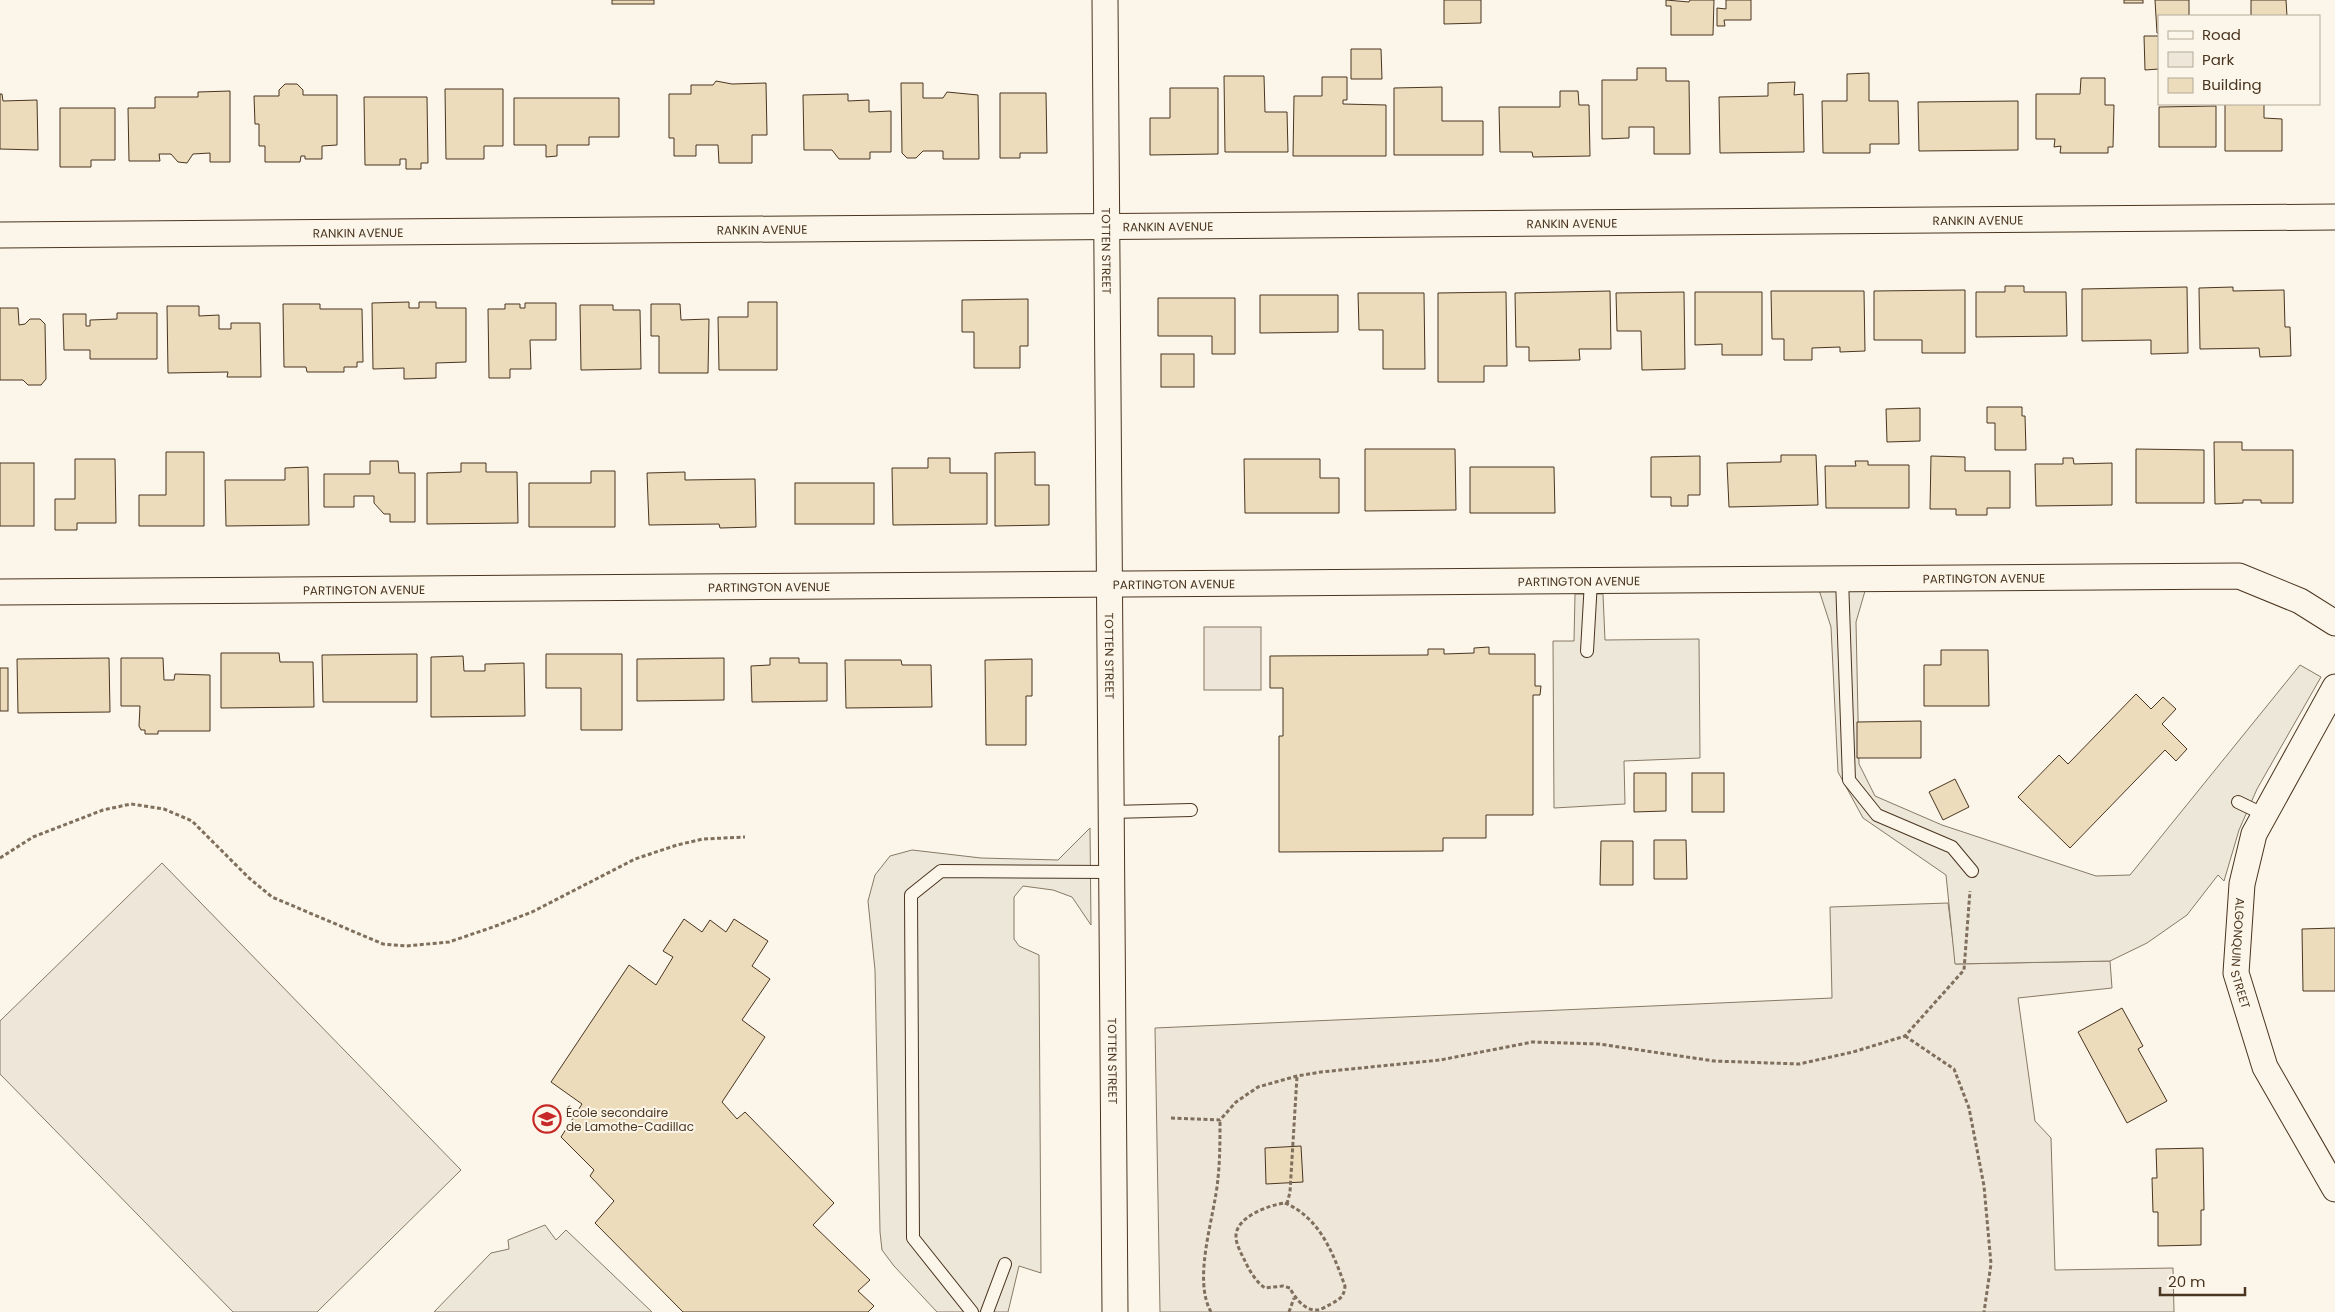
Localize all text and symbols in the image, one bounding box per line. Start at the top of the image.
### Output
legend [2158,15,2320,105]
text: Road [2202,24,2241,45]
text: Park [2202,49,2234,70]
text: Building [2202,74,2262,95]
street label: TOTTEN STREET [1098,208,1116,295]
street label: RANKIN AVENUE [1933,211,2023,229]
street label: RANKIN AVENUE [1527,214,1617,232]
street label: RANKIN AVENUE [1123,217,1213,235]
street label: RANKIN AVENUE [717,220,807,238]
street label: RANKIN AVENUE [313,223,403,241]
street label: PARTINGTON AVENUE [1923,569,2045,587]
street label: PARTINGTON AVENUE [1518,572,1640,590]
street label: PARTINGTON AVENUE [1113,575,1235,593]
street label: PARTINGTON AVENUE [708,578,830,595]
street label: PARTINGTON AVENUE [303,580,425,598]
street label: TOTTEN STREET [1101,613,1119,700]
street label: ALGONQUIN STREET [2227,897,2255,1011]
street label: TOTTEN STREET [1104,1018,1122,1105]
school or university icon: École secondaire de Lamothe-Cadillac [532,1104,562,1134]
place label: École secondaire de Lamothe-Cadillac [566,1104,694,1135]
scale bar [2160,1264,2245,1296]
text: 20 m [2168,1271,2206,1292]

